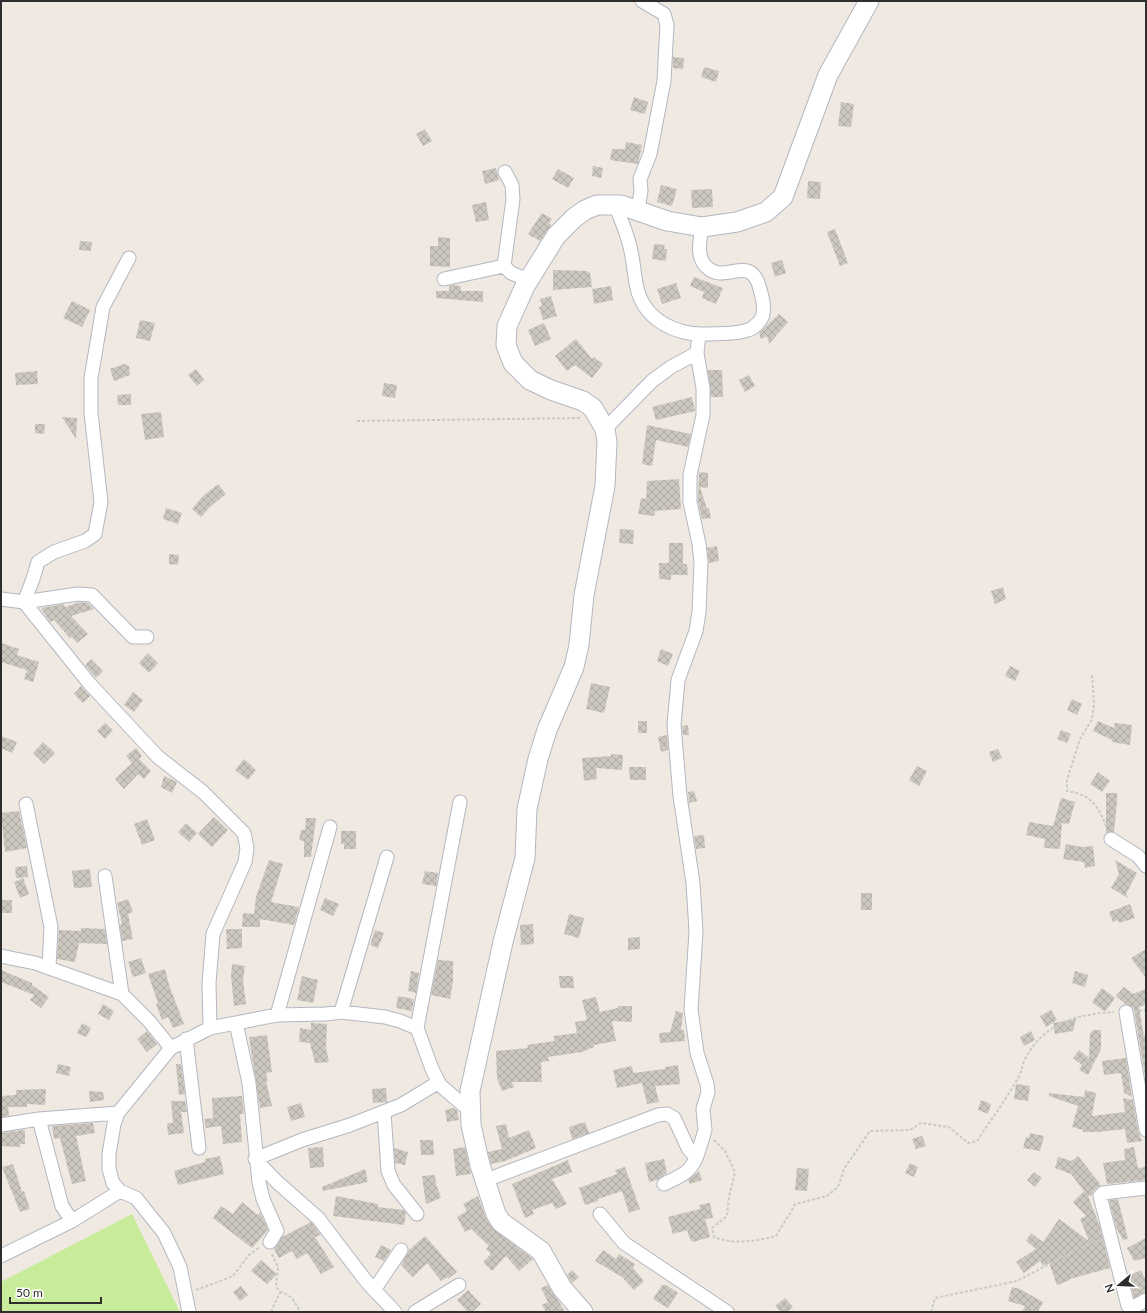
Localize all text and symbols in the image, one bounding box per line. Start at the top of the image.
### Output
north arrow [1099,1265,1139,1305]
scale bar [10,1279,101,1305]
text: N [1102,1282,1117,1295]
text: 50 m [16,1285,43,1300]

